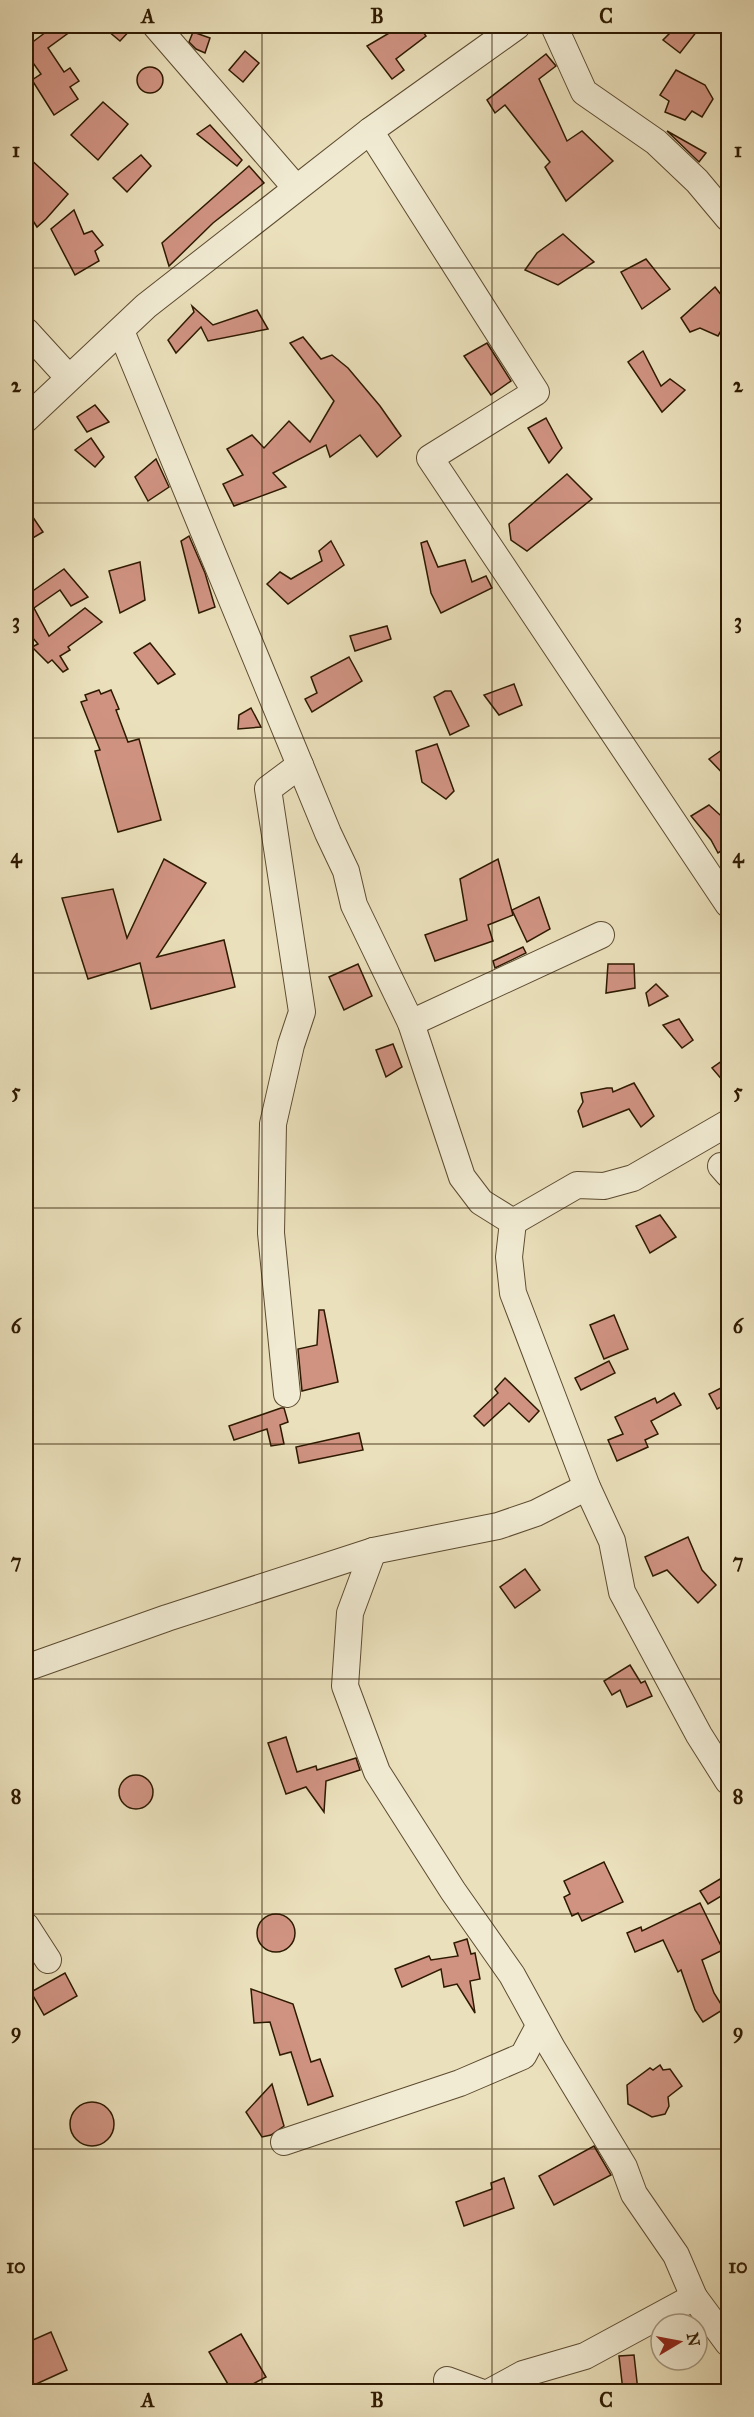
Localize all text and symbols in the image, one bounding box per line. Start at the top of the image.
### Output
text: A [139,4,155,28]
text: B [370,4,384,28]
text: C [599,4,613,28]
text: 1 [12,138,20,162]
text: 1 [734,138,742,162]
text: 2 [11,373,22,397]
text: 2 [733,373,744,397]
text: 3 [12,609,20,634]
text: 3 [734,609,742,634]
text: 4 [10,844,22,869]
text: 4 [732,844,744,869]
text: 5 [11,1079,21,1103]
text: 5 [733,1079,743,1103]
text: 6 [11,1314,23,1338]
text: 6 [733,1314,745,1338]
text: 7 [11,1549,22,1573]
text: 7 [733,1549,744,1573]
text: 8 [11,1784,21,1808]
text: 8 [733,1784,743,1808]
text: 9 [11,2019,21,2044]
text: 9 [733,2019,743,2044]
text: 10 [6,2254,26,2278]
text: 10 [728,2254,748,2278]
north arrow [649,2312,709,2372]
text: N [683,2331,704,2348]
text: A [139,2388,155,2412]
text: B [370,2388,384,2412]
text: C [599,2388,613,2412]

